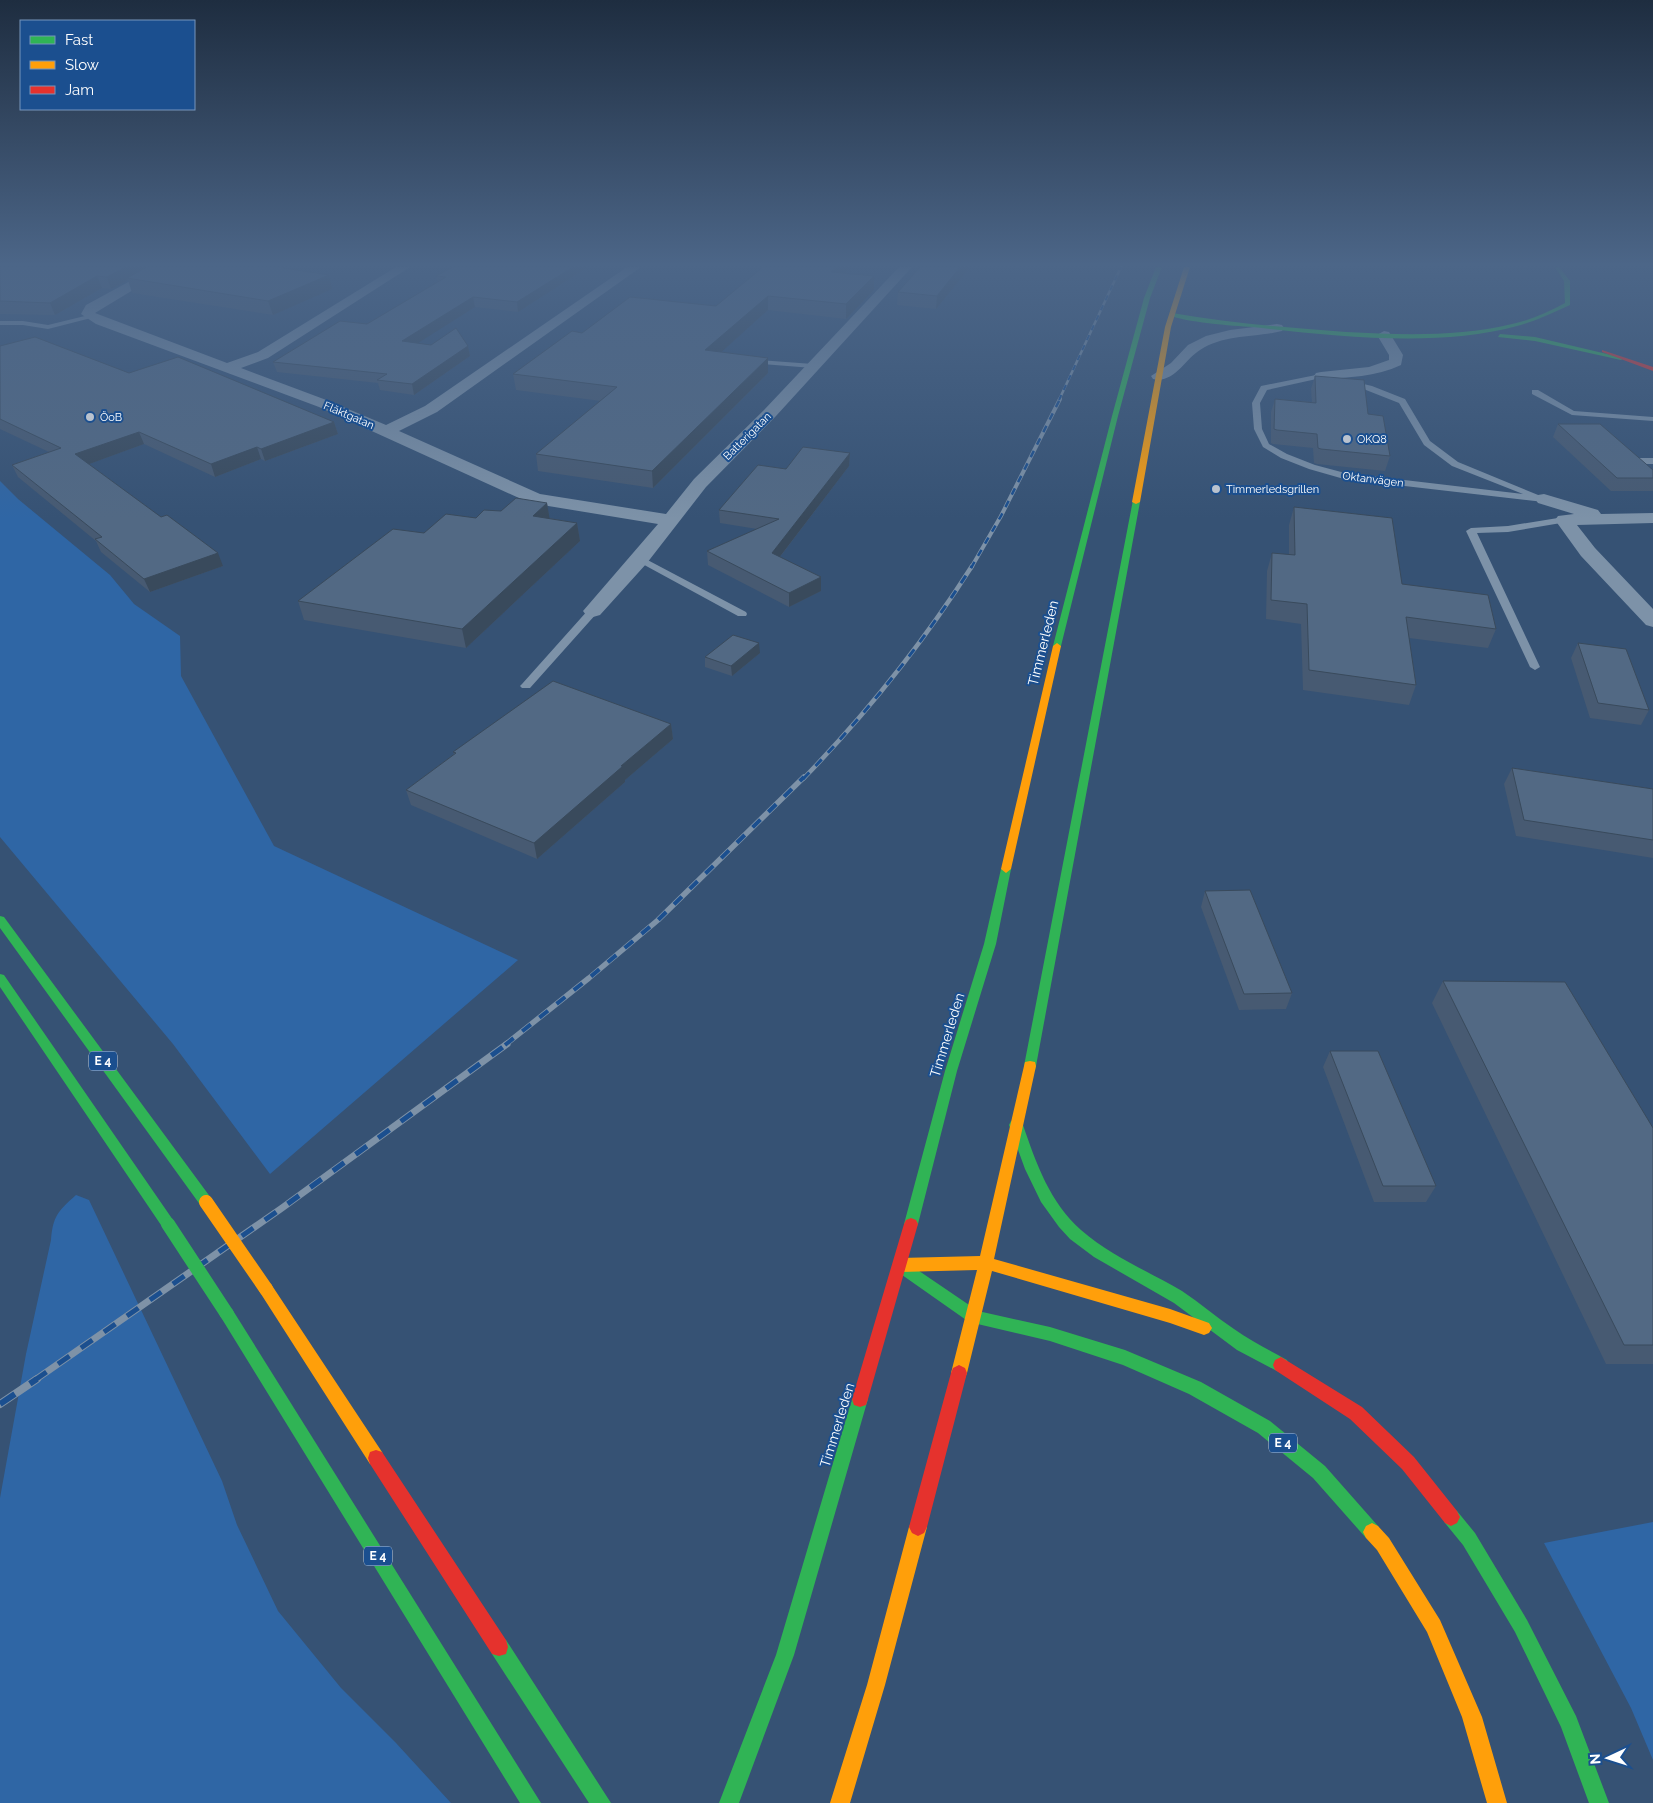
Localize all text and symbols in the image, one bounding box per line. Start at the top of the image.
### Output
legend [20,20,195,110]
text: Fast [65,31,93,49]
text: Slow [65,56,99,74]
text: Jam [65,81,94,99]
street label: Fläktgatan [322,399,376,432]
street label: Batterigatan [721,410,774,463]
marker: ÖoB [84,411,96,423]
place label: ÖoB [100,411,122,424]
marker: OKQ8 [1341,433,1353,445]
place label: OKQ8 [1357,433,1387,446]
street label: Oktanvägen [1342,469,1404,490]
marker: Timmerledsgrillen [1210,483,1222,495]
place label: Timmerledsgrillen [1226,483,1319,496]
street label: Timmerleden [1025,599,1061,687]
street label: Timmerleden [927,991,967,1079]
road number: E 4 [89,1052,117,1070]
street label: Timmerleden [817,1381,857,1469]
road number: E 4 [1269,1434,1297,1452]
road number: E 4 [364,1546,392,1565]
north arrow [1583,1733,1633,1783]
text: N [1587,1753,1603,1765]

